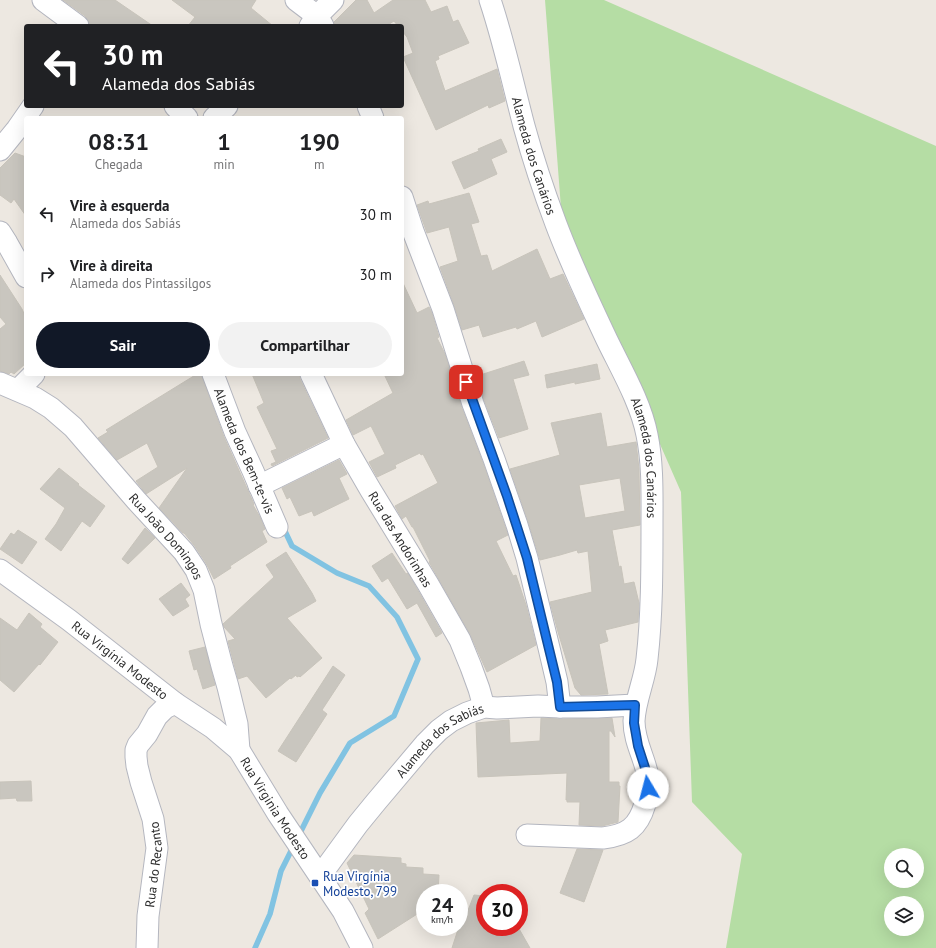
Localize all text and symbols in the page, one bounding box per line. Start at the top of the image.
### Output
text: 30 m [102,36,163,73]
icon: left [36,40,88,92]
text: Alameda dos Sabiás [102,72,255,95]
street label: Alameda dos Canários [508,95,560,217]
text: 08:31 [88,126,149,157]
text: 1 [217,126,231,157]
text: 190 [299,126,340,157]
text: Chegada [95,156,143,173]
text: min [213,156,235,173]
text: m [314,156,325,173]
text: Vire à esquerda [70,196,169,215]
icon: left [36,203,58,225]
text: 30 m [359,205,392,224]
text: Alameda dos Sabiás [70,215,181,232]
text: Vire à direita [70,256,153,275]
icon: right [36,263,58,285]
text: 30 m [359,265,392,284]
text: Alameda dos Pintassilgos [70,275,211,292]
button: Sair [36,322,210,368]
button: Compartilhar [218,322,392,368]
pin [449,365,483,399]
icon: arrive [455,371,477,393]
street label: Alameda dos Bem-te-vis [211,385,279,516]
street label: Alameda dos Canários [627,395,661,518]
street label: Rua das Andorinhas [365,488,436,590]
street label: Rua João Domingos [125,489,207,582]
street label: Rua Virgínia Modesto [68,617,172,703]
street label: Alameda dos Sabiás [392,699,486,781]
street label: Rua Virginia Modesto [237,754,314,863]
position arrow [627,767,669,809]
street label: Rua do Recanto [141,821,166,908]
map controls [884,848,924,936]
button: search [884,848,924,888]
place label: Rua Virgínia Modesto, 799 [323,868,397,900]
marker: Rua Virgínia Modesto, 799 [310,878,320,888]
speed limit sign: 30 [476,884,528,936]
text: 24 [431,892,453,918]
button: layers [884,896,924,936]
text: km/h [431,913,453,926]

